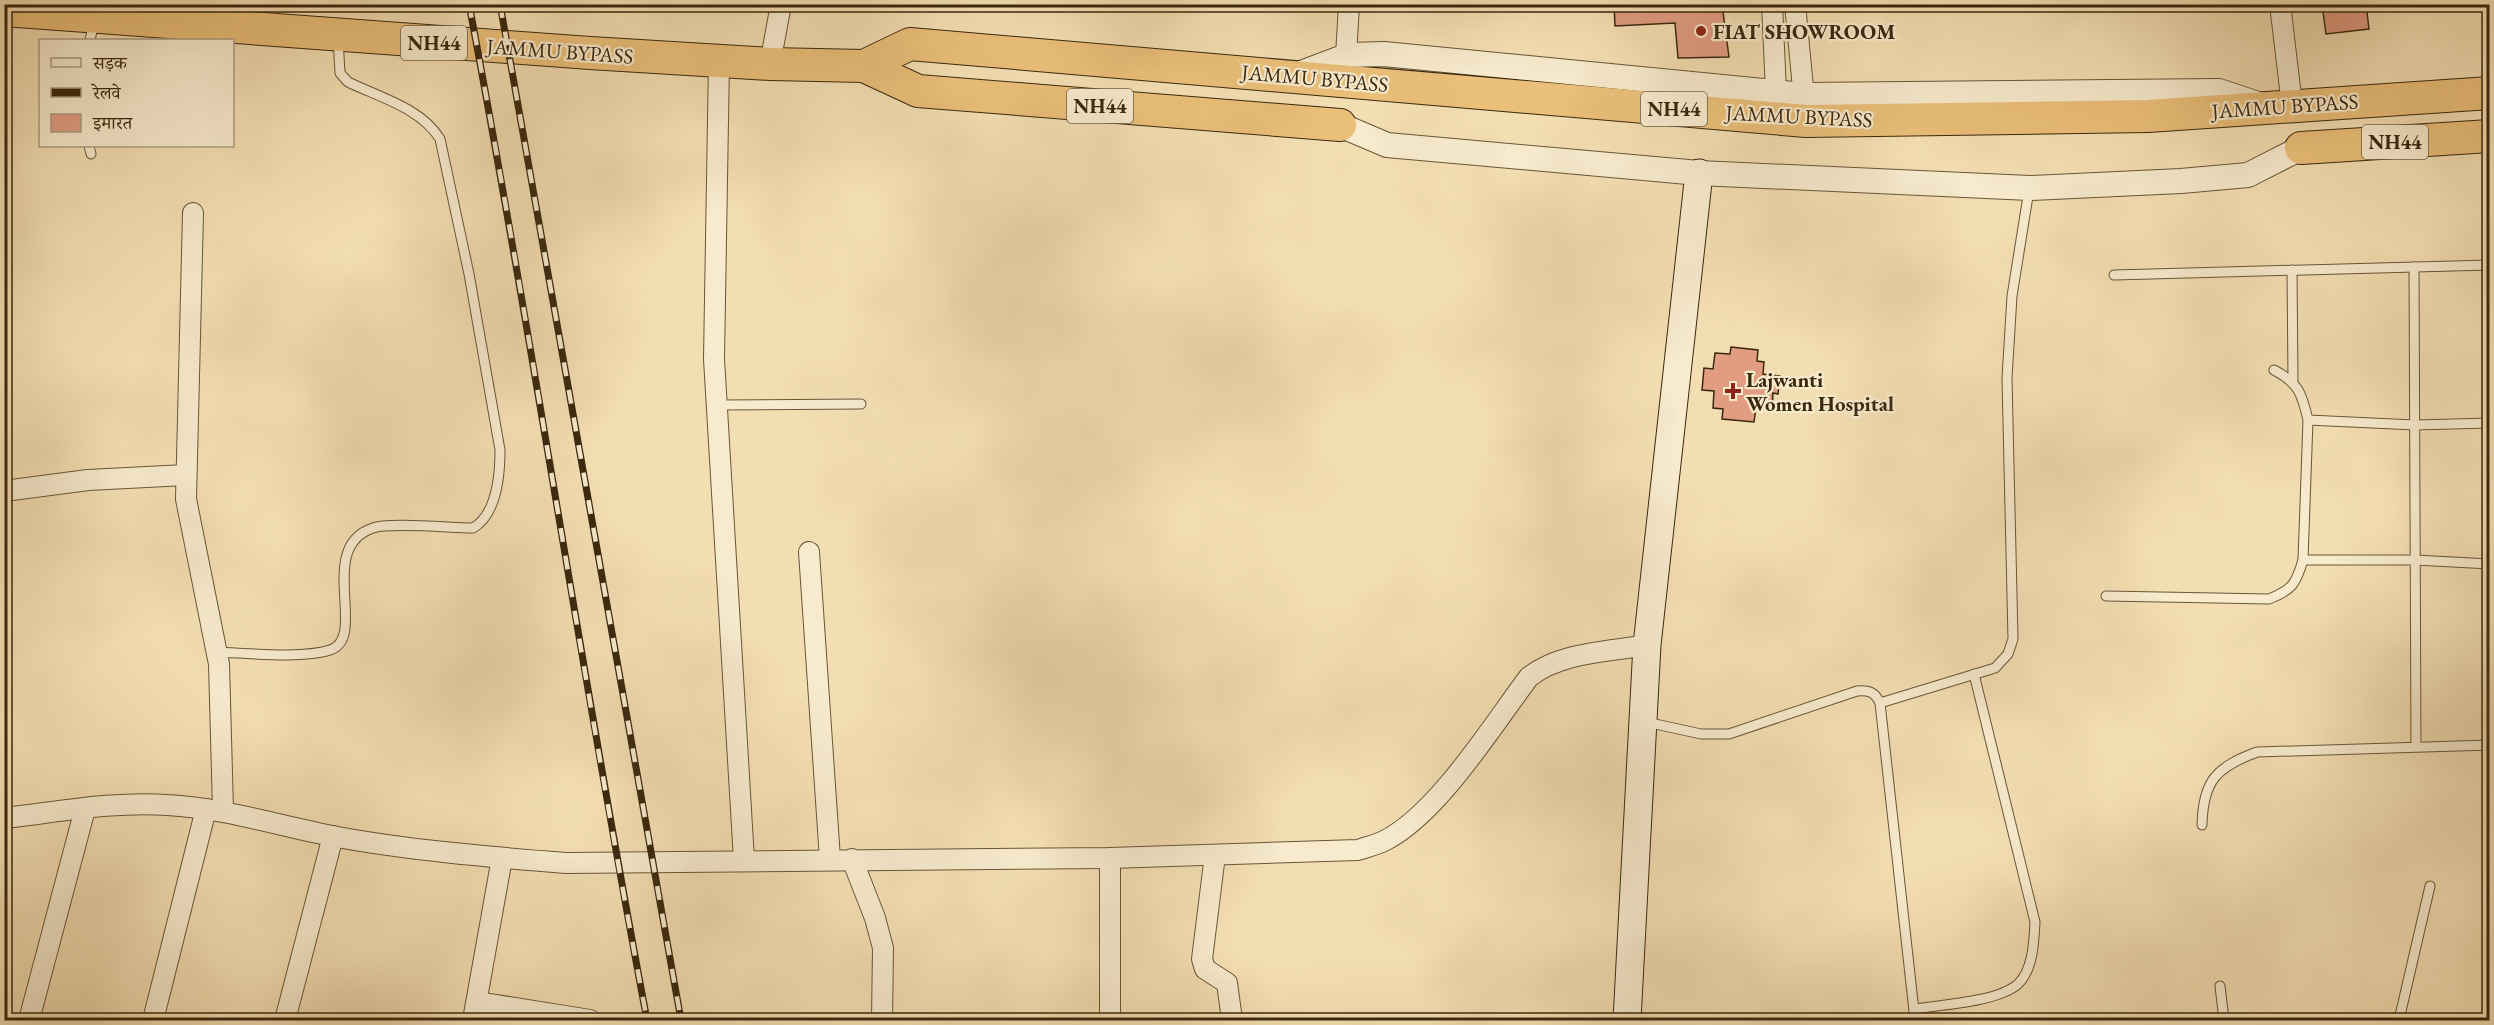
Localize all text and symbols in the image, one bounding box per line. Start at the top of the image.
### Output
place label: FIAT SHOWROOM [1713,18,1895,45]
marker: FIAT SHOWROOM [1694,24,1708,38]
road number: NH44 [401,26,467,60]
street label: JAMMU BYPASS [484,32,634,70]
legend [39,39,234,147]
text: सड़क [92,51,128,74]
street label: JAMMU BYPASS [1239,58,1389,98]
text: रेलवे [91,81,122,104]
street label: JAMMU BYPASS [2209,87,2359,125]
road number: NH44 [1067,89,1133,123]
road number: NH44 [1641,92,1707,126]
street label: JAMMU BYPASS [1723,99,1873,133]
text: इमारत [92,111,133,134]
road number: NH44 [2362,125,2428,159]
place label: Lajwanti Women Hospital [1746,366,1894,417]
marker: Lajwanti Women Hospital [1724,382,1742,400]

